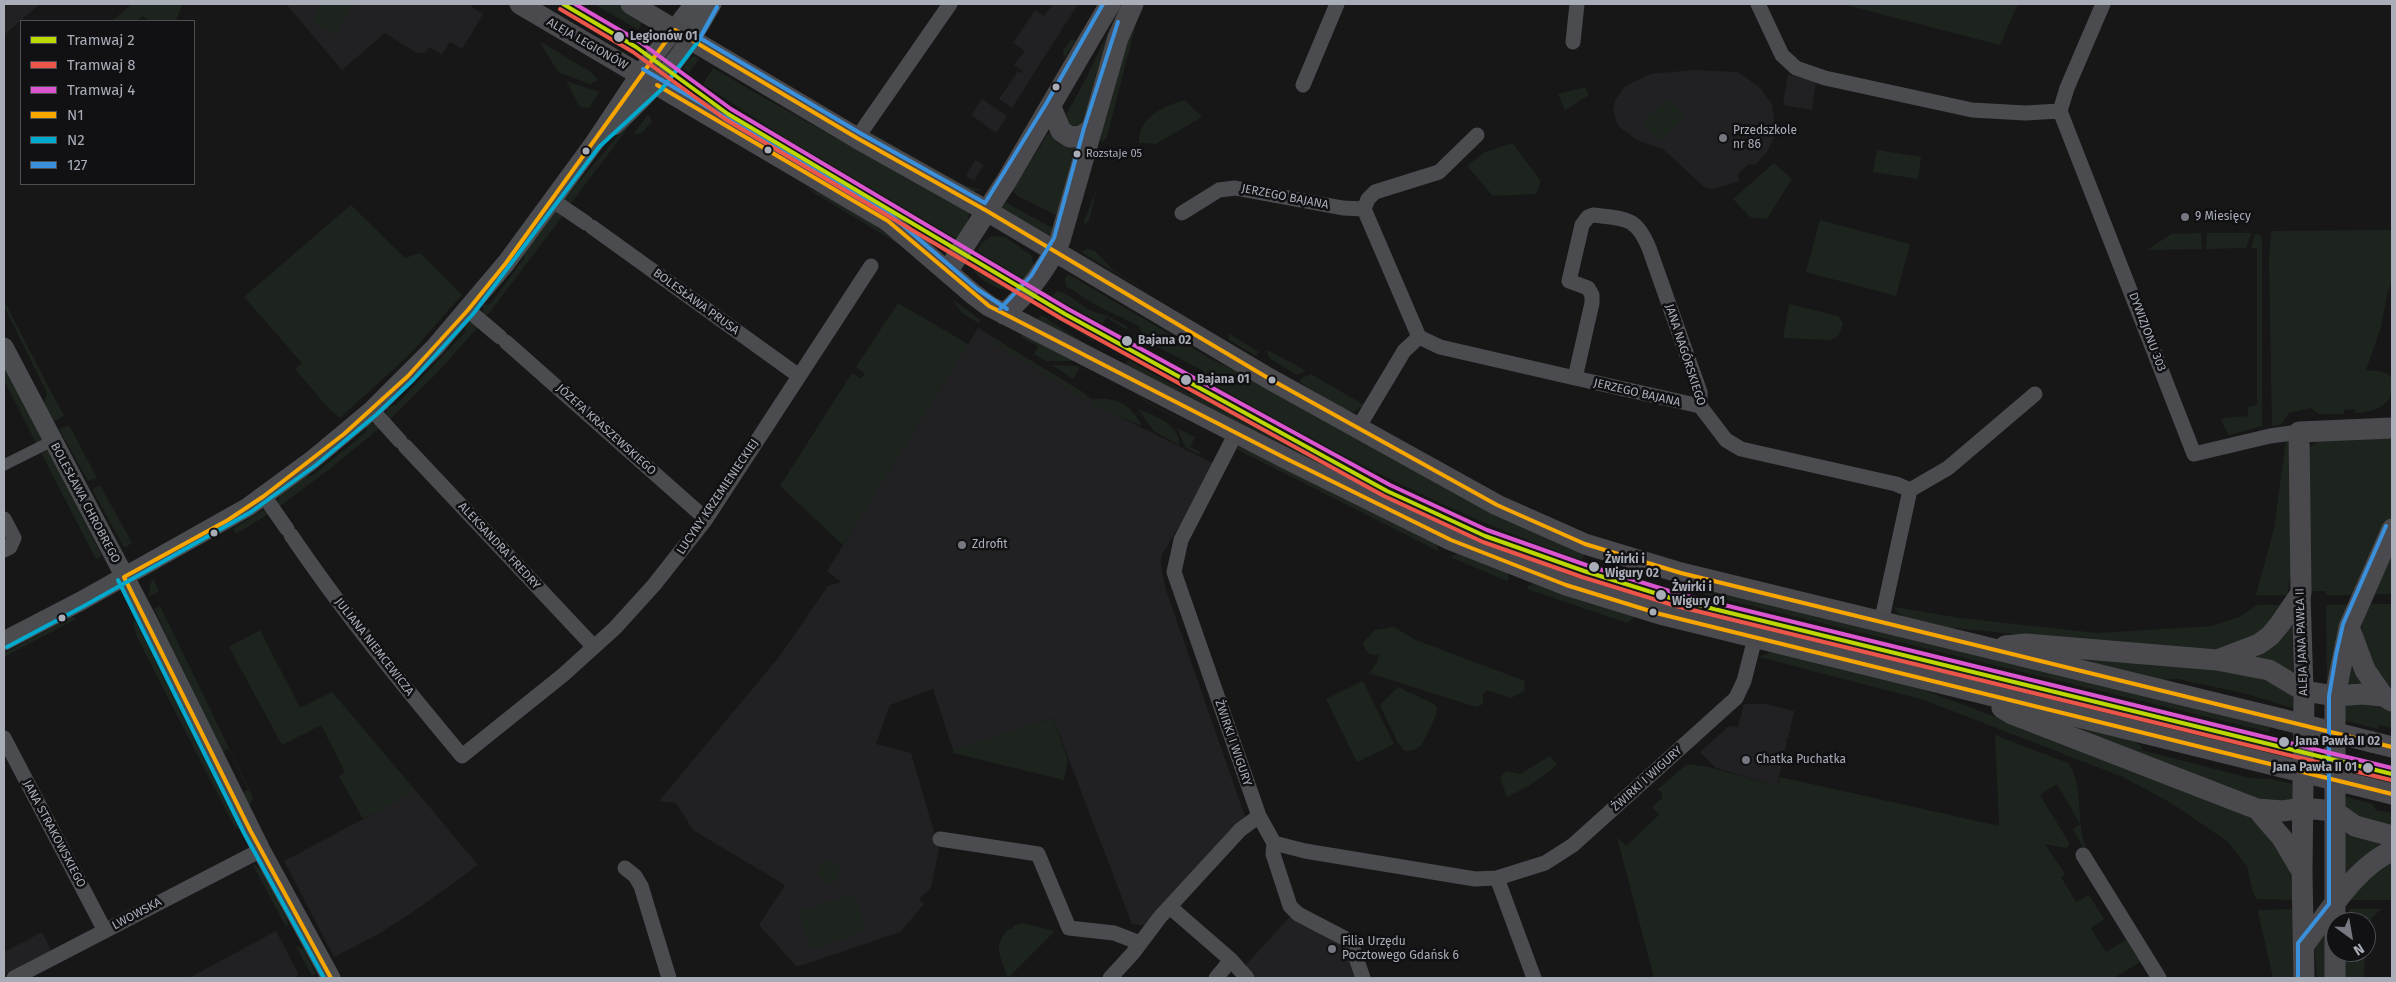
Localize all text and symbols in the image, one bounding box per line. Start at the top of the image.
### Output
street label: ALEJA LEGIONÓW [544,15,630,73]
legend [20,20,195,185]
marker: Legionów 01 [612,30,626,44]
place label: Legionów 01 [630,30,698,44]
text: Tramwaj 2 [67,31,135,49]
text: Tramwaj 8 [67,56,136,74]
text: Tramwaj 4 [67,81,135,99]
unlabelled marker [1051,82,1061,92]
text: N1 [67,106,84,124]
place label: Przedszkole nr 86 [1733,124,1797,152]
text: N2 [67,131,85,149]
marker: Przedszkole nr 86 [1717,132,1729,144]
unlabelled marker [763,145,773,155]
unlabelled marker [581,146,591,156]
place label: Rozstaje 05 [1086,147,1142,161]
marker: Rozstaje 05 [1072,149,1082,159]
text: 127 [67,156,87,174]
street label: JERZEGO BAJANA [1240,181,1330,213]
place label: 9 Miesięcy [2195,210,2251,224]
marker: 9 Miesięcy [2179,211,2191,223]
street label: BOLESŁAWA PRUSA [650,266,742,338]
street label: DYWIZJONU 303 [2125,290,2169,374]
street label: JANA NAGÓRSKIEGO [1662,302,1708,408]
marker: Bajana 02 [1120,334,1134,348]
place label: Bajana 02 [1138,334,1191,348]
marker: Bajana 01 [1179,373,1193,387]
place label: Bajana 01 [1197,373,1249,387]
unlabelled marker [1267,375,1277,385]
street label: JERZEGO BAJANA [1592,376,1682,410]
street label: JÓZEFA KRASZEWSKIEGO [553,381,659,479]
street label: LUCYNY KRZEMIENIECKIEJ [674,436,762,558]
street label: BOLESŁAWA CHROBREGO [47,440,123,566]
street label: ALEKSANDRA FREDRY [455,500,543,592]
unlabelled marker [209,528,219,538]
place label: Zdrofit [972,538,1008,552]
marker: Zdrofit [956,539,968,551]
place label: Żwirki i Wigury 02 [1605,553,1659,581]
marker: Żwirki i Wigury 02 [1587,560,1601,574]
place label: Żwirki i Wigury 01 [1672,581,1725,609]
marker: Żwirki i Wigury 01 [1654,588,1668,602]
street label: ALEJA JANA PAWŁA II [2293,588,2311,696]
street label: JULIANA NIEMCEWICZA [331,595,417,699]
unlabelled marker [1648,607,1658,617]
unlabelled marker [57,613,67,623]
street label: ŻWIRKI I WIGURY [1212,698,1254,788]
marker: Jana Pawła II 02 [2277,735,2291,749]
place label: Jana Pawła II 02 [2295,735,2380,749]
street label: ŻWIRKI I WIGURY [1609,744,1685,814]
place label: Chatka Puchatka [1756,753,1846,767]
marker: Chatka Puchatka [1740,754,1752,766]
place label: Jana Pawła II 01 [2272,761,2357,775]
marker: Jana Pawła II 01 [2361,761,2375,775]
street label: JANA STRAKOWSKIEGO [20,778,88,890]
street label: LWOWSKA [110,895,164,933]
north arrow [2326,912,2376,962]
place label: Filia Urzędu Pocztowego Gdańsk 6 [1342,935,1459,963]
text: N [2350,940,2367,959]
marker: Filia Urzędu Pocztowego Gdańsk 6 [1326,943,1338,955]

